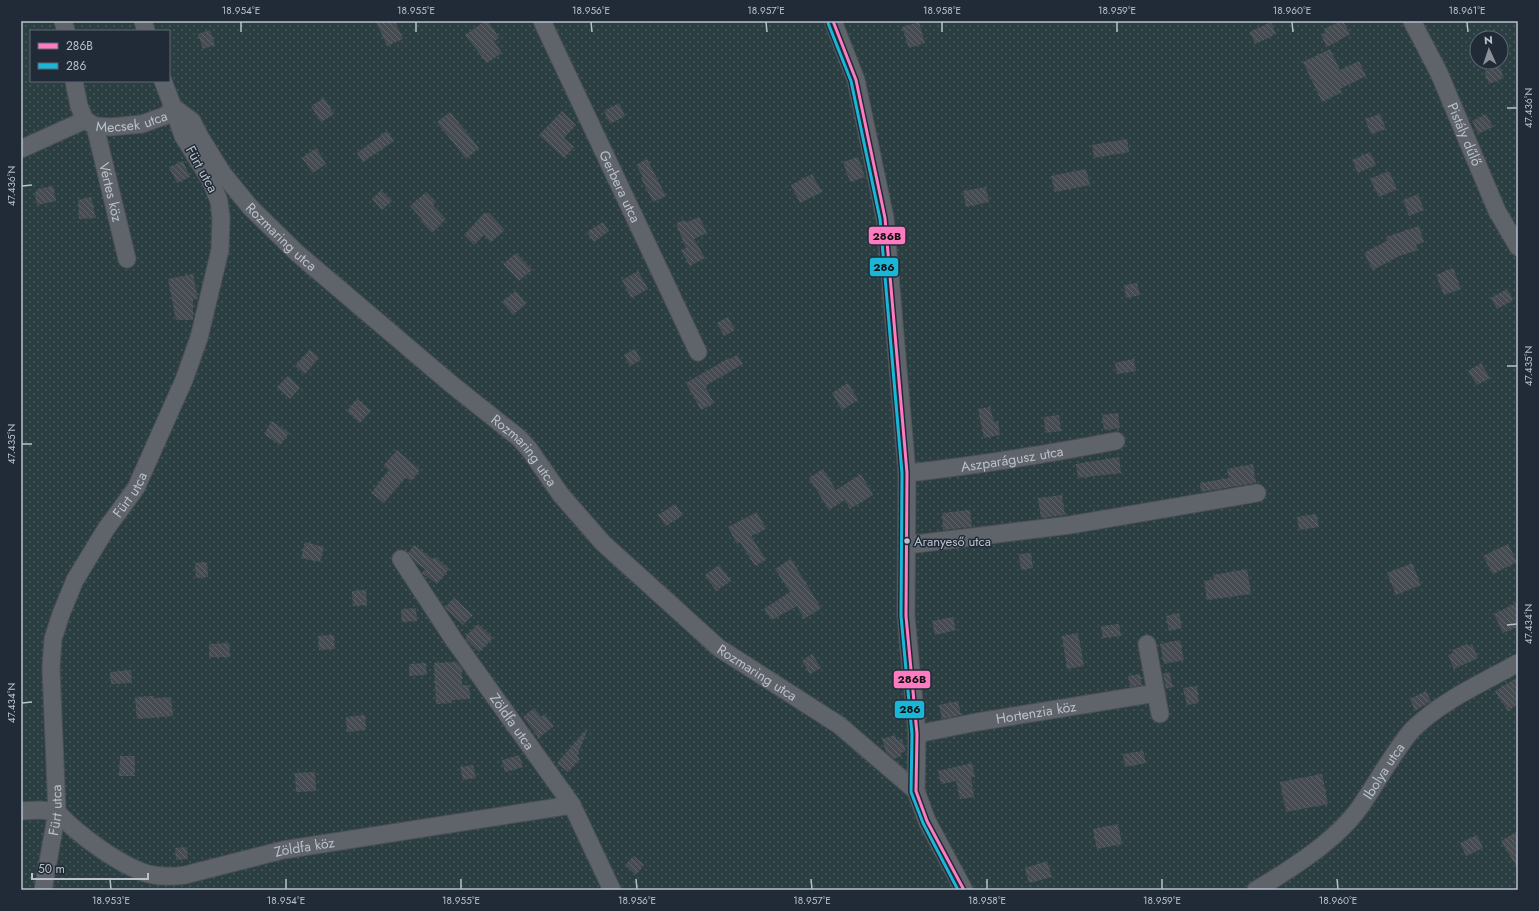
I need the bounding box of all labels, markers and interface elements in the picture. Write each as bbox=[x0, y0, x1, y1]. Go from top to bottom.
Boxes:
text: 18.954°E bbox=[222, 3, 260, 18]
text: 18.955°E bbox=[397, 3, 435, 18]
text: 18.956°E bbox=[572, 3, 610, 18]
text: 18.957°E bbox=[747, 3, 785, 18]
text: 18.958°E bbox=[923, 3, 961, 18]
text: 18.959°E bbox=[1098, 3, 1136, 18]
text: 18.960°E bbox=[1273, 3, 1311, 18]
text: 18.961°E bbox=[1448, 3, 1486, 18]
legend bbox=[30, 30, 170, 82]
north arrow bbox=[1469, 30, 1509, 70]
text: N bbox=[1484, 32, 1493, 48]
text: 286B bbox=[66, 37, 93, 55]
text: 286 bbox=[66, 57, 86, 75]
text: 47.436°N bbox=[1521, 88, 1536, 128]
street label: Pistály dűlő bbox=[1443, 99, 1487, 169]
street label: Mecsek utca bbox=[95, 106, 170, 137]
street label: Fürt utca bbox=[181, 142, 223, 196]
street label: Gerbera utca bbox=[594, 147, 646, 226]
street label: Vértes köz bbox=[94, 160, 128, 224]
text: 47.436°N bbox=[4, 166, 19, 206]
street label: Rozmaring utca bbox=[241, 198, 321, 276]
line badge: 286B bbox=[868, 226, 906, 245]
text: 286B bbox=[873, 228, 901, 244]
line badge: 286 bbox=[869, 257, 899, 277]
text: 286 bbox=[873, 259, 895, 275]
text: 47.435°N bbox=[1521, 346, 1536, 386]
street label: Rozmaring utca bbox=[487, 409, 562, 490]
text: 47.435°N bbox=[4, 424, 19, 464]
street label: Aszparágusz utca bbox=[960, 441, 1065, 477]
street label: Fürt utca bbox=[108, 469, 152, 522]
place label: Aranyeső utca bbox=[914, 532, 991, 551]
marker: Aranyeső utca bbox=[902, 536, 912, 546]
text: 47.434°N bbox=[1521, 604, 1536, 644]
street label: Rozmaring utca bbox=[713, 639, 801, 706]
line badge: 286B bbox=[893, 670, 931, 689]
text: 286B bbox=[898, 671, 926, 687]
text: 47.434°N bbox=[4, 683, 19, 723]
street label: Zöldfa utca bbox=[485, 689, 539, 754]
street label: Hortenzia köz bbox=[994, 696, 1078, 729]
line badge: 286 bbox=[894, 700, 925, 719]
text: 286 bbox=[899, 701, 921, 717]
street label: Ibolya utca bbox=[1358, 739, 1409, 803]
street label: Fürt utca bbox=[43, 784, 67, 837]
street label: Zöldfa köz bbox=[272, 832, 336, 862]
scale bar bbox=[32, 855, 148, 881]
text: 50 m bbox=[38, 860, 65, 878]
text: 18.953°E bbox=[92, 893, 130, 908]
text: 18.954°E bbox=[267, 893, 305, 908]
text: 18.955°E bbox=[442, 893, 480, 908]
text: 18.956°E bbox=[618, 893, 656, 908]
text: 18.957°E bbox=[793, 893, 831, 908]
text: 18.958°E bbox=[968, 893, 1006, 908]
text: 18.959°E bbox=[1143, 893, 1181, 908]
text: 18.960°E bbox=[1319, 893, 1357, 908]

